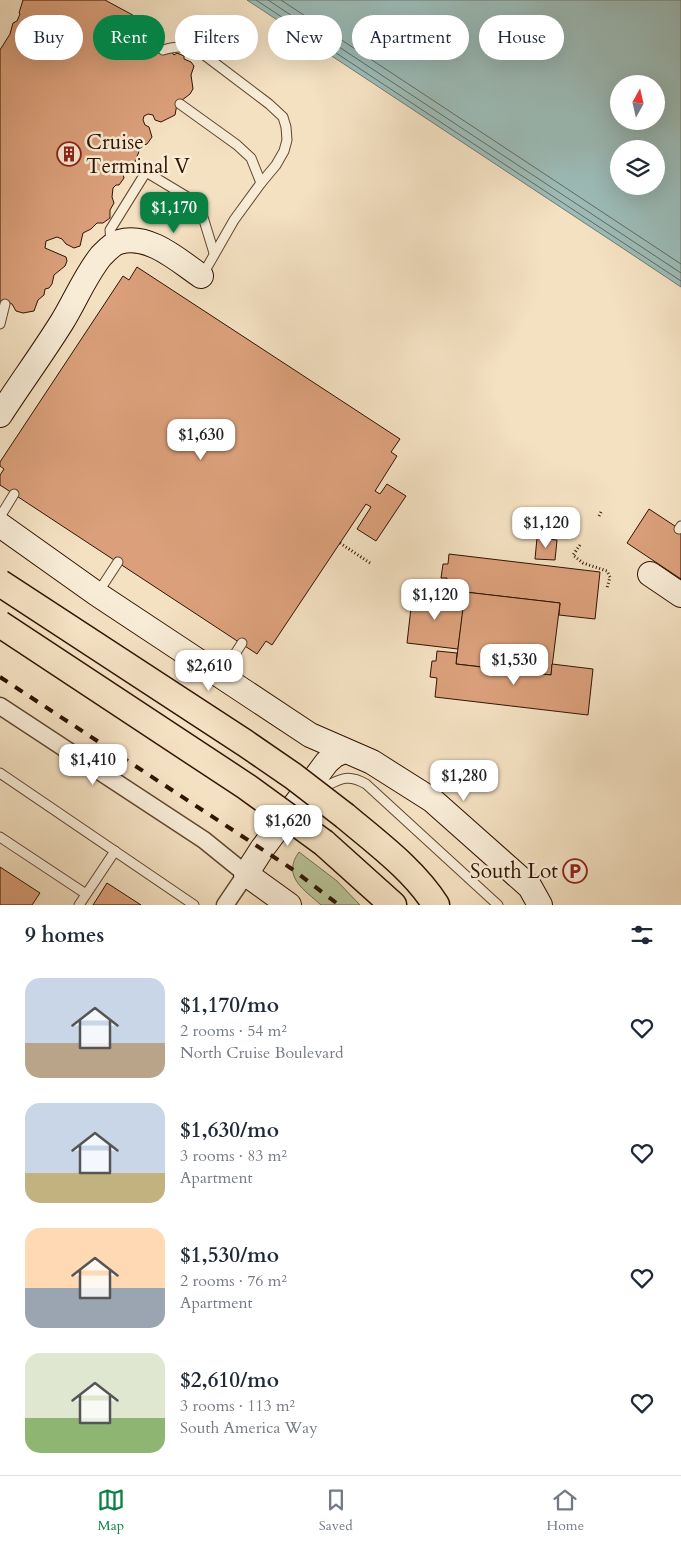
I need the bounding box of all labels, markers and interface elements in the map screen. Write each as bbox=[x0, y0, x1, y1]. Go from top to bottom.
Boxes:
chip: Buy bbox=[15, 15, 83, 60]
chip: Rent bbox=[93, 15, 165, 60]
chip: Filters bbox=[175, 15, 258, 60]
chip: New bbox=[268, 15, 342, 60]
chip: Apartment bbox=[352, 15, 469, 60]
chip: House bbox=[479, 15, 564, 60]
north arrow bbox=[610, 75, 665, 130]
map controls bbox=[610, 75, 665, 195]
place label: Cruise Terminal V bbox=[86, 128, 190, 181]
button: layers bbox=[610, 140, 665, 195]
building icon: Cruise Terminal V bbox=[56, 141, 82, 167]
pin: $1,170 bbox=[133, 192, 215, 234]
text: $1,170 bbox=[151, 197, 197, 219]
pin: $1,630 bbox=[160, 418, 242, 461]
text: $1,630 bbox=[178, 424, 224, 446]
pin: $1,120 bbox=[505, 506, 587, 549]
text: $1,120 bbox=[523, 512, 569, 534]
pin: $1,120 bbox=[394, 578, 476, 621]
text: $1,120 bbox=[412, 584, 458, 606]
pin: $1,530 bbox=[473, 644, 555, 686]
text: $1,530 bbox=[491, 649, 537, 671]
pin: $2,610 bbox=[168, 650, 250, 692]
text: $2,610 bbox=[186, 655, 232, 677]
pin: $1,410 bbox=[52, 744, 134, 786]
text: $1,410 bbox=[70, 749, 116, 771]
pin: $1,280 bbox=[423, 760, 505, 802]
text: $1,280 bbox=[441, 765, 487, 787]
pin: $1,620 bbox=[247, 804, 329, 847]
text: $1,620 bbox=[265, 810, 311, 832]
place label: South Lot bbox=[470, 857, 558, 886]
parking icon: South Lot bbox=[562, 858, 588, 884]
text: 9 homes bbox=[25, 921, 104, 950]
icon: filters bbox=[628, 921, 656, 949]
text: $1,170/mo bbox=[180, 991, 279, 1020]
icon: home bbox=[65, 998, 125, 1058]
icon: heart bbox=[628, 1014, 656, 1042]
text: 2 rooms · 54 m² bbox=[180, 1020, 287, 1042]
text: North Cruise Boulevard bbox=[180, 1042, 344, 1064]
text: $1,630/mo bbox=[180, 1116, 279, 1145]
icon: home bbox=[65, 1123, 125, 1183]
icon: heart bbox=[628, 1139, 656, 1167]
text: 3 rooms · 83 m² bbox=[180, 1145, 287, 1167]
text: Apartment bbox=[180, 1167, 253, 1189]
text: $1,530/mo bbox=[180, 1241, 279, 1270]
icon: home bbox=[65, 1248, 125, 1308]
icon: heart bbox=[628, 1264, 656, 1292]
text: 2 rooms · 76 m² bbox=[180, 1270, 287, 1292]
text: Apartment bbox=[180, 1292, 253, 1314]
text: $2,610/mo bbox=[180, 1366, 279, 1395]
icon: home bbox=[65, 1373, 125, 1433]
icon: heart bbox=[628, 1389, 656, 1417]
text: 3 rooms · 113 m² bbox=[180, 1395, 295, 1417]
text: South America Way bbox=[180, 1417, 318, 1439]
tab: Map bbox=[97, 1486, 125, 1535]
tab: Saved bbox=[319, 1486, 353, 1535]
tab: Home bbox=[547, 1486, 584, 1535]

